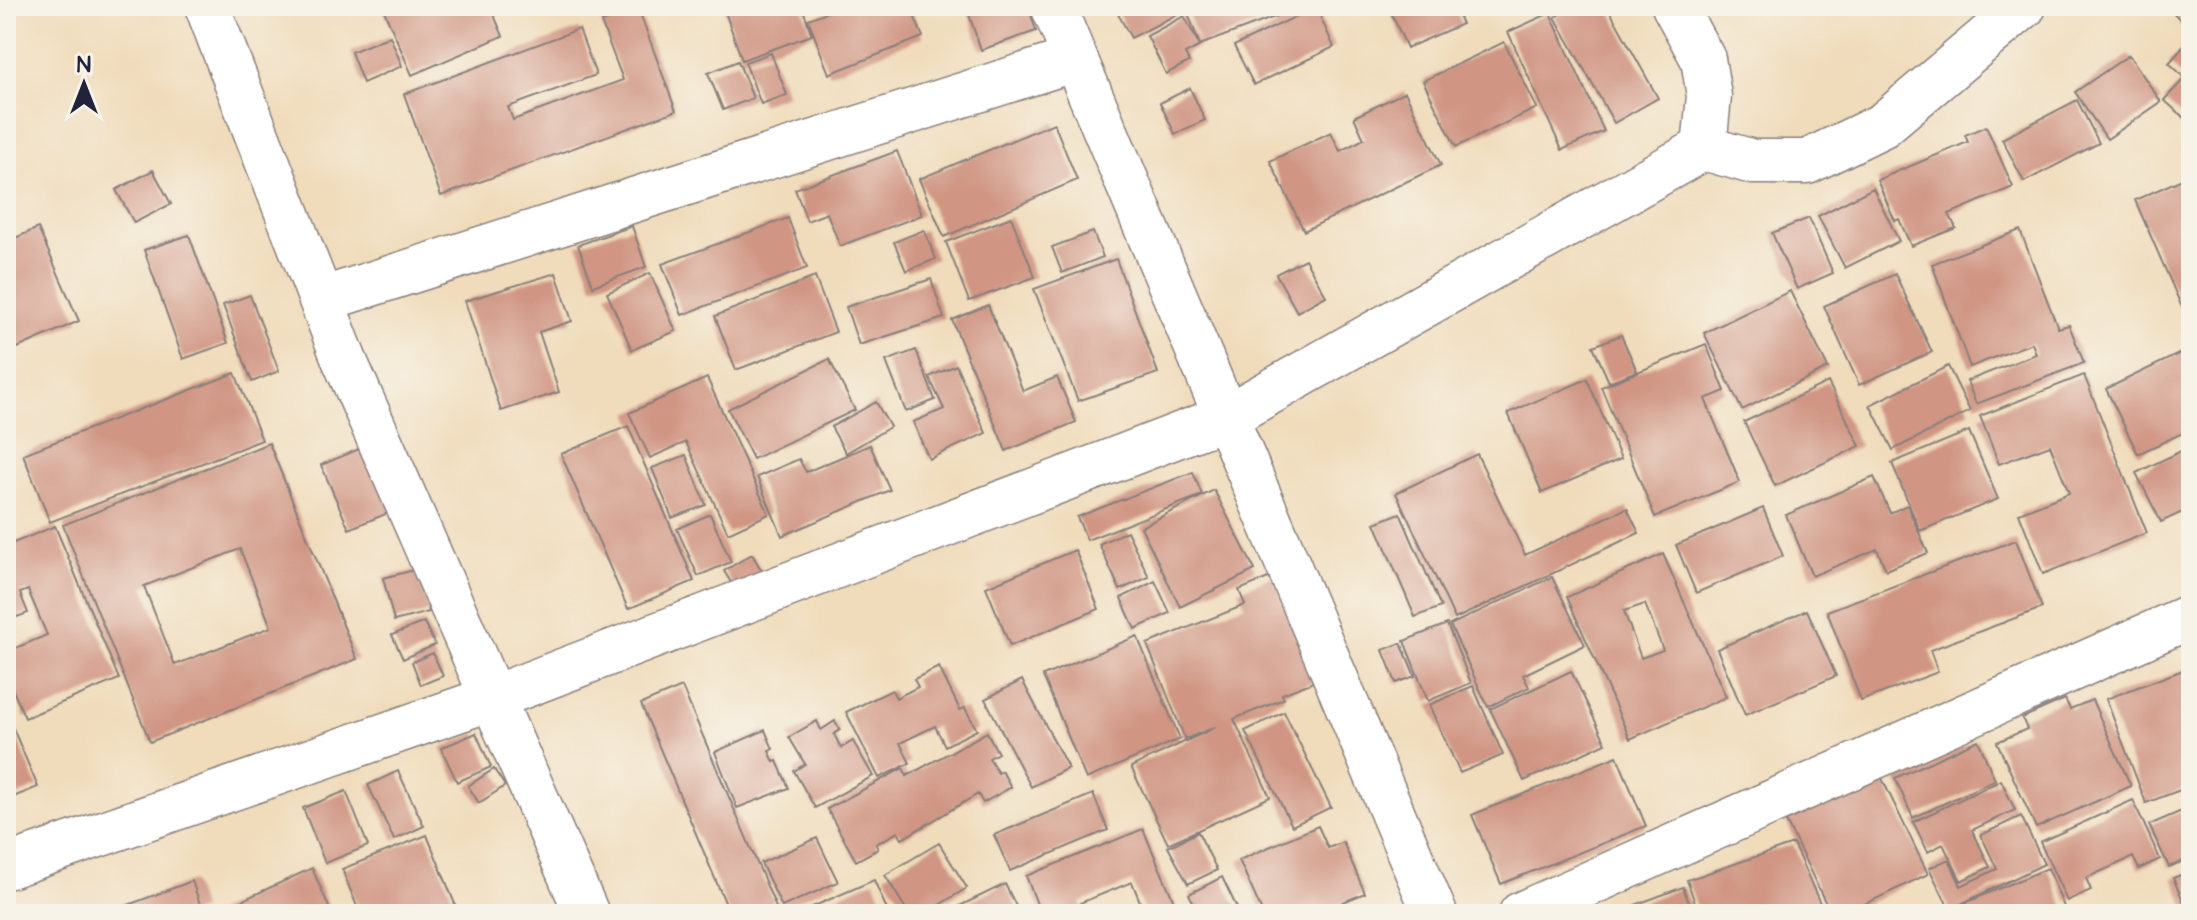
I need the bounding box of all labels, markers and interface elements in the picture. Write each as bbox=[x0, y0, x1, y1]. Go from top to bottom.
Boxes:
north arrow bbox=[44, 44, 124, 124]
text: N bbox=[77, 50, 91, 81]

